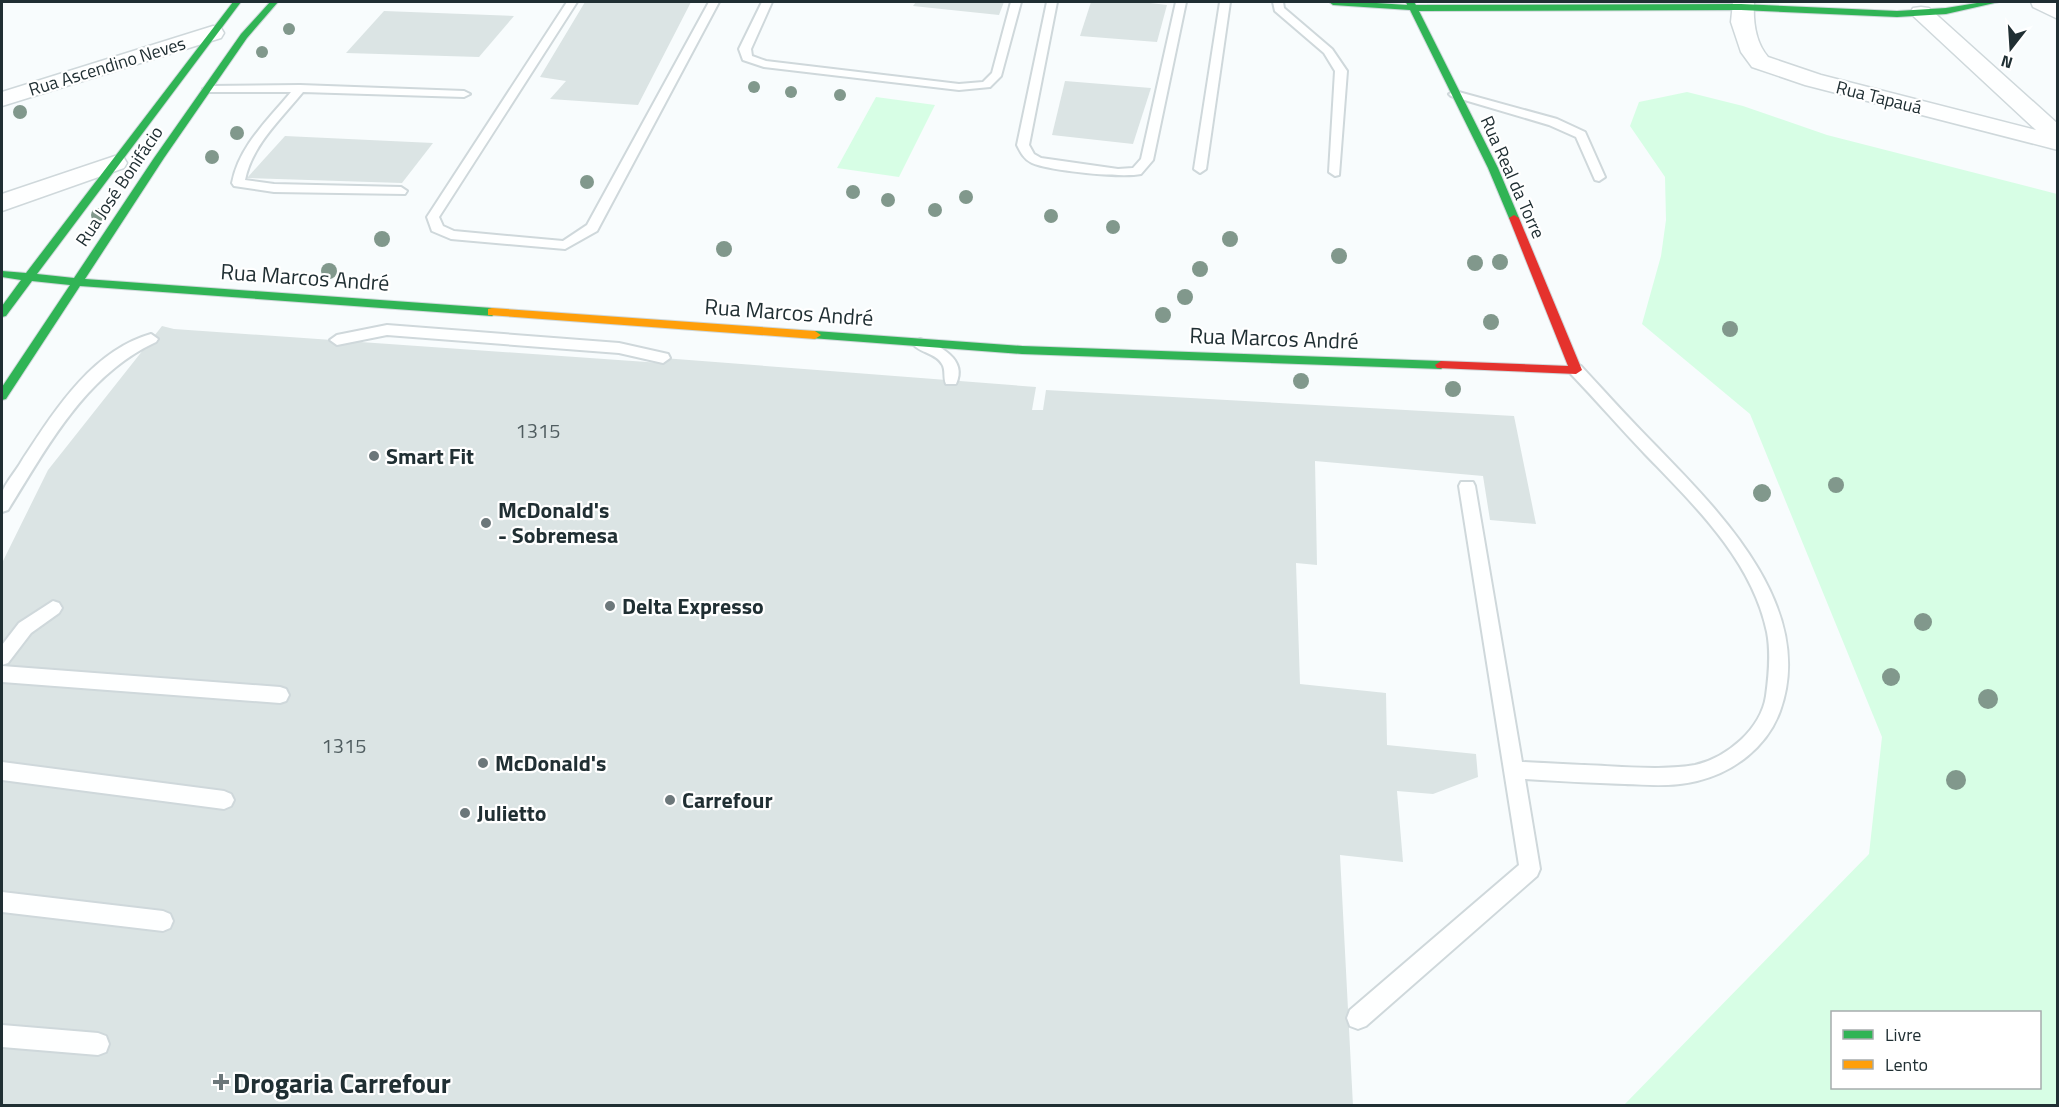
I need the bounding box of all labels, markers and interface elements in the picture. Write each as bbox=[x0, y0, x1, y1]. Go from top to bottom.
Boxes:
north arrow bbox=[1981, 18, 2041, 78]
street label: Rua Ascendino Neves bbox=[25, 29, 189, 103]
text: N bbox=[1998, 49, 2015, 75]
street label: Rua Tapauá bbox=[1833, 73, 1925, 121]
street label: Rua Real da Torre bbox=[1474, 111, 1552, 243]
street label: Rua José Bonifácio bbox=[69, 120, 169, 252]
street label: Rua Marcos André bbox=[219, 254, 391, 300]
street label: Rua Marcos André bbox=[703, 289, 875, 335]
street label: Rua Marcos André bbox=[1189, 318, 1359, 358]
house number: 1315 bbox=[516, 415, 560, 446]
place label: Smart Fit bbox=[386, 439, 474, 473]
marker: Smart Fit bbox=[367, 449, 381, 463]
place label: McDonald's - Sobremesa bbox=[498, 493, 618, 552]
marker: McDonald's - Sobremesa bbox=[479, 516, 493, 530]
place label: Delta Expresso bbox=[622, 589, 764, 623]
marker: Delta Expresso bbox=[603, 599, 617, 613]
house number: 1315 bbox=[322, 730, 366, 761]
place label: McDonald's bbox=[495, 746, 606, 780]
marker: McDonald's bbox=[476, 756, 490, 770]
place label: Carrefour bbox=[682, 783, 773, 817]
marker: Carrefour bbox=[663, 793, 677, 807]
place label: Julietto bbox=[477, 796, 546, 830]
marker: Julietto bbox=[458, 806, 472, 820]
legend bbox=[1831, 1011, 2041, 1089]
text: Livre bbox=[1885, 1021, 1921, 1048]
text: Lento bbox=[1885, 1051, 1928, 1078]
place label: Drogaria Carrefour bbox=[233, 1062, 451, 1103]
marker: Drogaria Carrefour bbox=[214, 1075, 228, 1089]

